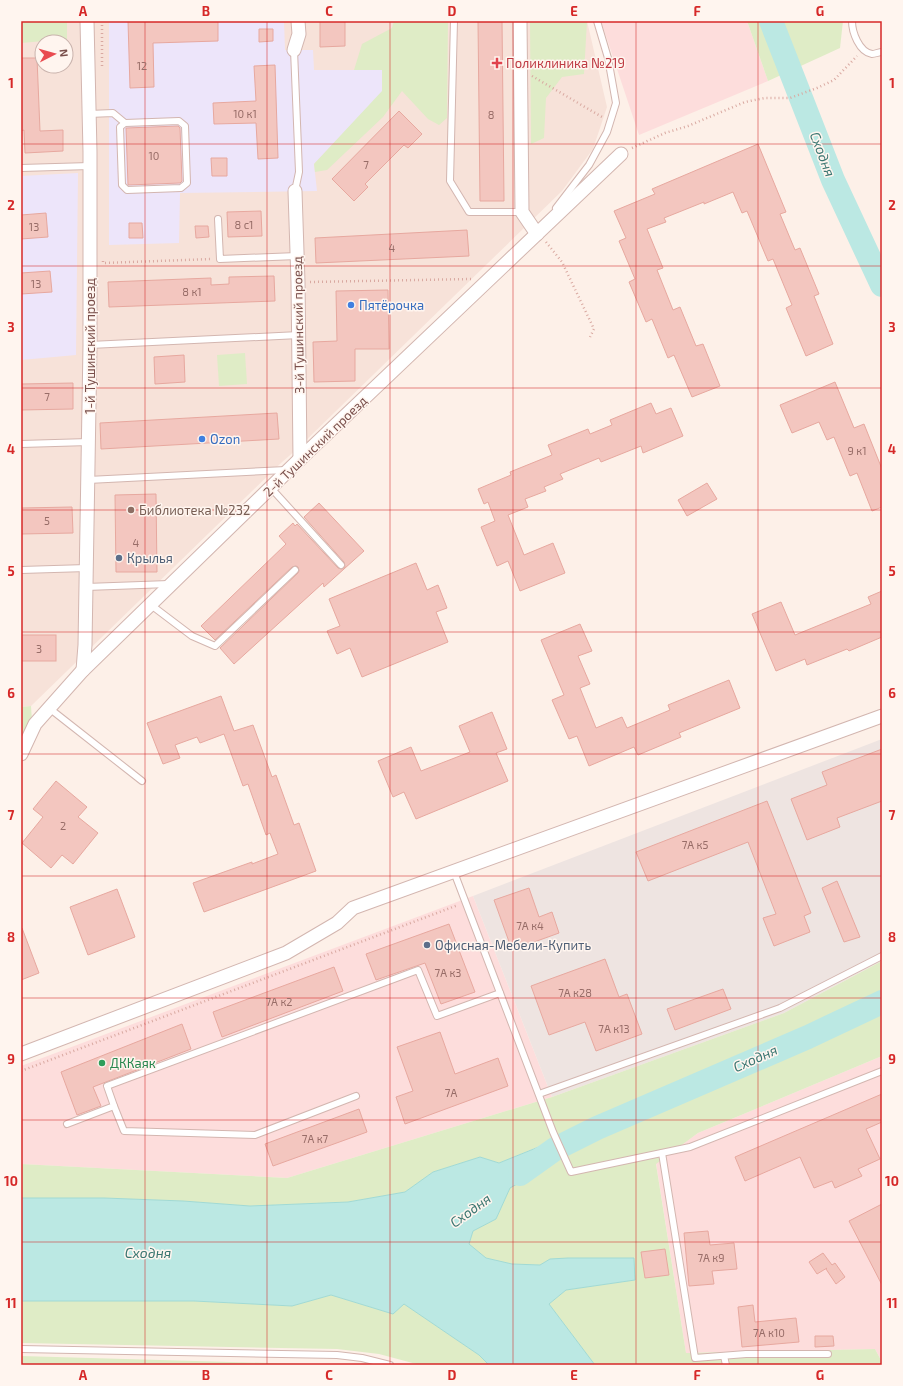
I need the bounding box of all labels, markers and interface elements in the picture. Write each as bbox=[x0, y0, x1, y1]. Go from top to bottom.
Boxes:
text: A bbox=[79, 3, 88, 19]
text: B bbox=[202, 3, 210, 19]
text: C bbox=[325, 3, 333, 19]
text: D bbox=[448, 3, 457, 19]
text: E bbox=[570, 3, 578, 19]
text: F bbox=[693, 3, 701, 19]
text: G bbox=[816, 3, 824, 19]
north arrow bbox=[34, 34, 74, 74]
text: N bbox=[58, 48, 71, 58]
place label: Поликлиника №219 bbox=[506, 55, 625, 71]
marker: Поликлиника №219 bbox=[491, 57, 503, 69]
house number: 12 bbox=[137, 59, 147, 72]
text: 1 bbox=[8, 75, 14, 91]
text: 1 bbox=[889, 75, 895, 91]
house number: 10 к1 bbox=[233, 107, 257, 120]
house number: 8 bbox=[488, 108, 494, 121]
water label: Сходня bbox=[807, 129, 839, 179]
house number: 10 bbox=[148, 149, 160, 162]
house number: 7 bbox=[363, 158, 369, 171]
text: 2 bbox=[7, 197, 15, 213]
text: 2 bbox=[888, 197, 896, 213]
house number: 8 с1 bbox=[235, 218, 253, 231]
house number: 13 bbox=[29, 220, 39, 233]
house number: 4 bbox=[389, 241, 396, 254]
street label: 3-й Тушинский проезд bbox=[289, 256, 307, 394]
house number: 13 bbox=[31, 277, 41, 290]
street label: 1-й Тушинский проезд bbox=[82, 278, 98, 414]
house number: 8 к1 bbox=[182, 285, 202, 298]
place label: Пятёрочка bbox=[359, 297, 424, 313]
marker: Пятёрочка bbox=[346, 300, 356, 310]
text: 3 bbox=[7, 319, 15, 335]
text: 3 bbox=[888, 319, 896, 335]
house number: 7 bbox=[44, 390, 50, 403]
street label: 2-й Тушинский проезд bbox=[260, 392, 370, 500]
place label: Ozon bbox=[210, 431, 240, 447]
marker: Ozon bbox=[197, 434, 207, 444]
text: 4 bbox=[7, 441, 15, 457]
text: 4 bbox=[888, 441, 896, 457]
house number: 9 к1 bbox=[847, 444, 867, 457]
place label: Библиотека №232 bbox=[139, 502, 250, 518]
marker: Библиотека №232 bbox=[126, 505, 136, 515]
house number: 5 bbox=[44, 514, 50, 527]
house number: 4 bbox=[133, 536, 140, 549]
place label: Крылья bbox=[127, 550, 173, 566]
marker: Крылья bbox=[114, 553, 124, 563]
text: 5 bbox=[7, 563, 15, 579]
text: 5 bbox=[888, 563, 896, 579]
house number: 3 bbox=[36, 642, 42, 655]
text: 6 bbox=[7, 685, 15, 701]
text: 6 bbox=[888, 685, 896, 701]
text: 7 bbox=[8, 807, 15, 823]
text: 7 bbox=[889, 807, 896, 823]
house number: 2 bbox=[60, 819, 66, 832]
house number: 7А к5 bbox=[682, 838, 708, 851]
house number: 7А к4 bbox=[516, 919, 544, 932]
text: 8 bbox=[7, 929, 15, 945]
text: 8 bbox=[888, 929, 896, 945]
place label: Офисная-Мебели-Купить bbox=[435, 937, 591, 953]
marker: Офисная-Мебели-Купить bbox=[422, 940, 432, 950]
house number: 7А к3 bbox=[435, 966, 461, 979]
house number: 7А к28 bbox=[558, 986, 592, 999]
house number: 7А к2 bbox=[265, 995, 293, 1008]
house number: 7А к13 bbox=[598, 1022, 630, 1035]
water label: Сходня bbox=[730, 1041, 780, 1075]
text: 9 bbox=[7, 1051, 15, 1067]
text: 9 bbox=[888, 1051, 896, 1067]
place label: ДККаяк bbox=[110, 1055, 156, 1071]
marker: ДККаяк bbox=[97, 1058, 107, 1068]
house number: 7А bbox=[445, 1086, 457, 1099]
house number: 7А к7 bbox=[302, 1132, 329, 1145]
text: 10 bbox=[4, 1173, 18, 1189]
text: 10 bbox=[885, 1173, 899, 1189]
water label: Сходня bbox=[446, 1189, 494, 1231]
water label: Сходня bbox=[125, 1244, 171, 1261]
house number: 7А к9 bbox=[697, 1251, 725, 1264]
text: 11 bbox=[5, 1295, 17, 1311]
text: 11 bbox=[886, 1295, 898, 1311]
house number: 7А к10 bbox=[753, 1326, 785, 1339]
text: A bbox=[79, 1367, 88, 1383]
text: B bbox=[202, 1367, 210, 1383]
text: C bbox=[325, 1367, 333, 1383]
text: D bbox=[448, 1367, 457, 1383]
text: E bbox=[570, 1367, 578, 1383]
text: F bbox=[693, 1367, 701, 1383]
text: G bbox=[816, 1367, 824, 1383]

